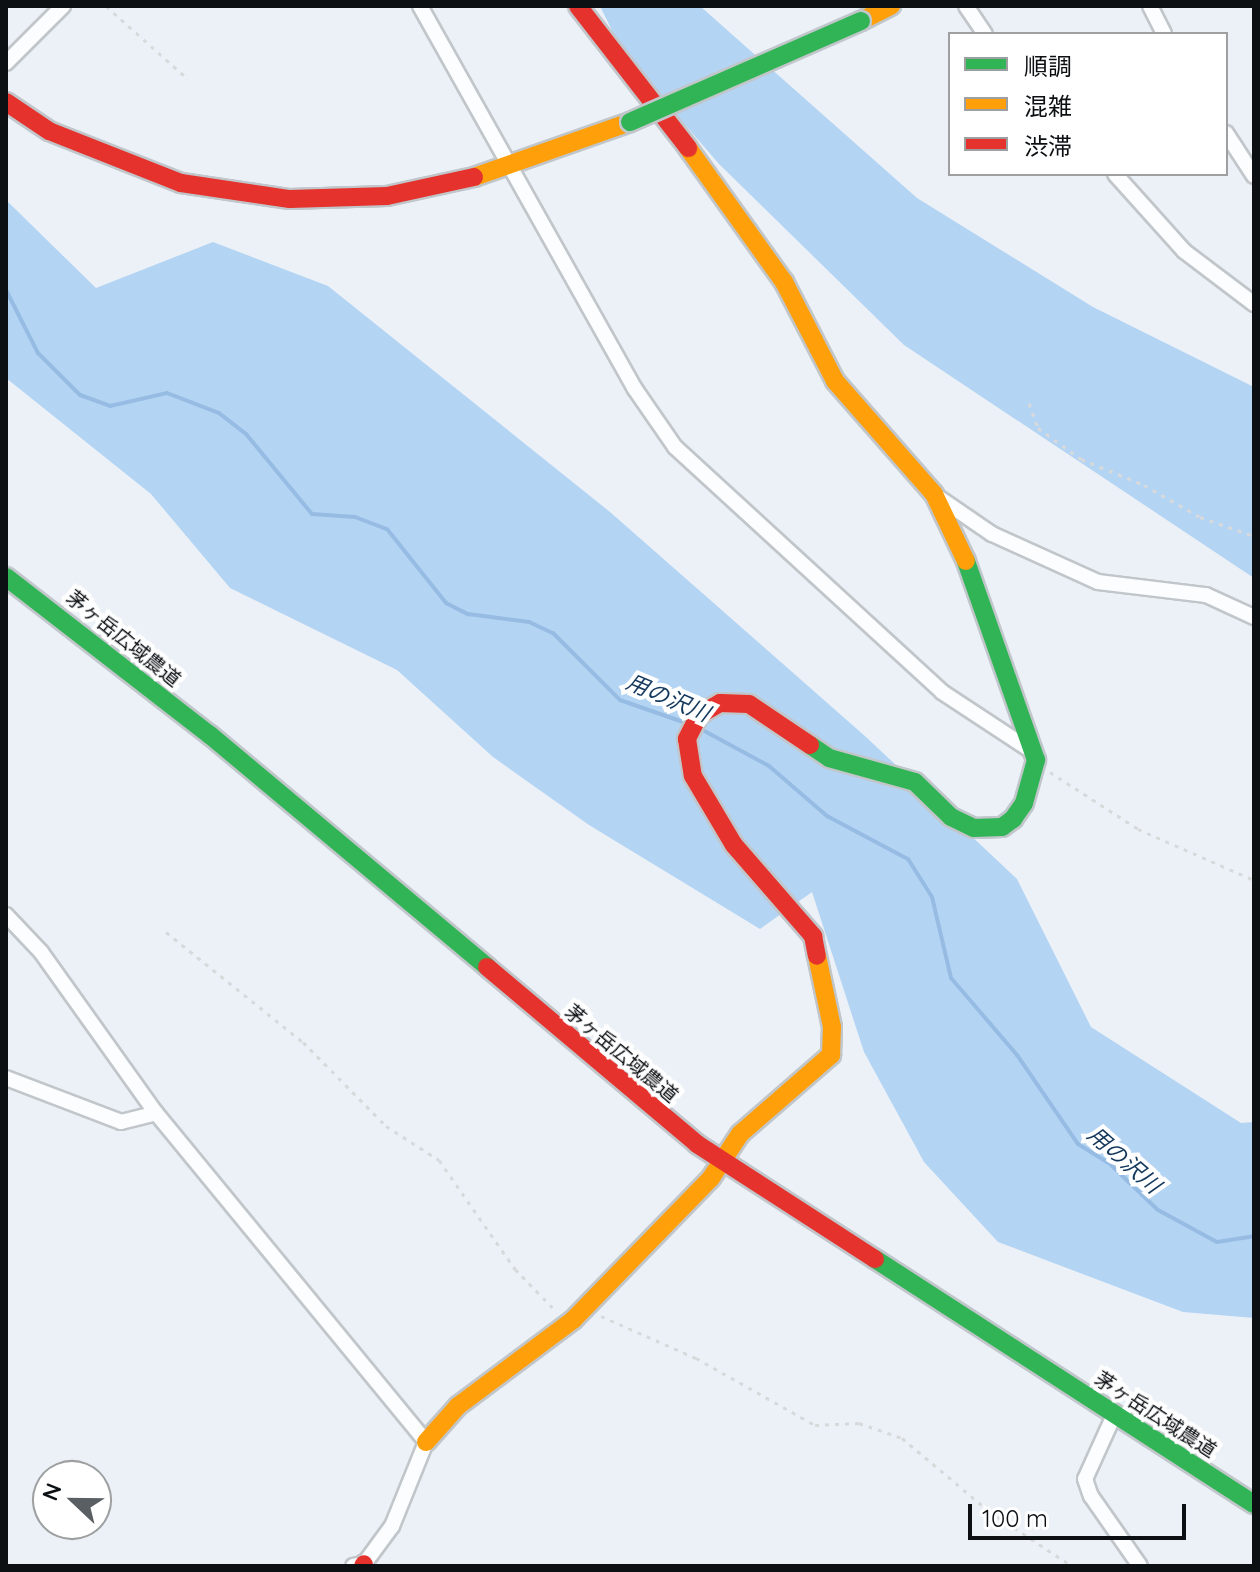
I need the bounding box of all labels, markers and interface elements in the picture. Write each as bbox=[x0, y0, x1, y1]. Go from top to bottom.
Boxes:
legend bbox=[948, 32, 1228, 176]
text: 順調 bbox=[1024, 51, 1072, 81]
text: 混雑 bbox=[1024, 91, 1072, 121]
text: 渋滞 bbox=[1024, 131, 1072, 161]
street label: 茅ヶ岳広域農道 bbox=[62, 585, 186, 691]
water label: 用の沢川 bbox=[622, 669, 714, 727]
street label: 茅ヶ岳広域農道 bbox=[561, 999, 683, 1107]
water label: 用の沢川 bbox=[1082, 1121, 1166, 1199]
street label: 茅ヶ岳広域農道 bbox=[1091, 1366, 1221, 1462]
north arrow bbox=[32, 1460, 112, 1540]
text: N bbox=[36, 1479, 68, 1505]
scale bar bbox=[972, 1488, 1190, 1538]
text: 100 m bbox=[982, 1503, 1048, 1533]

